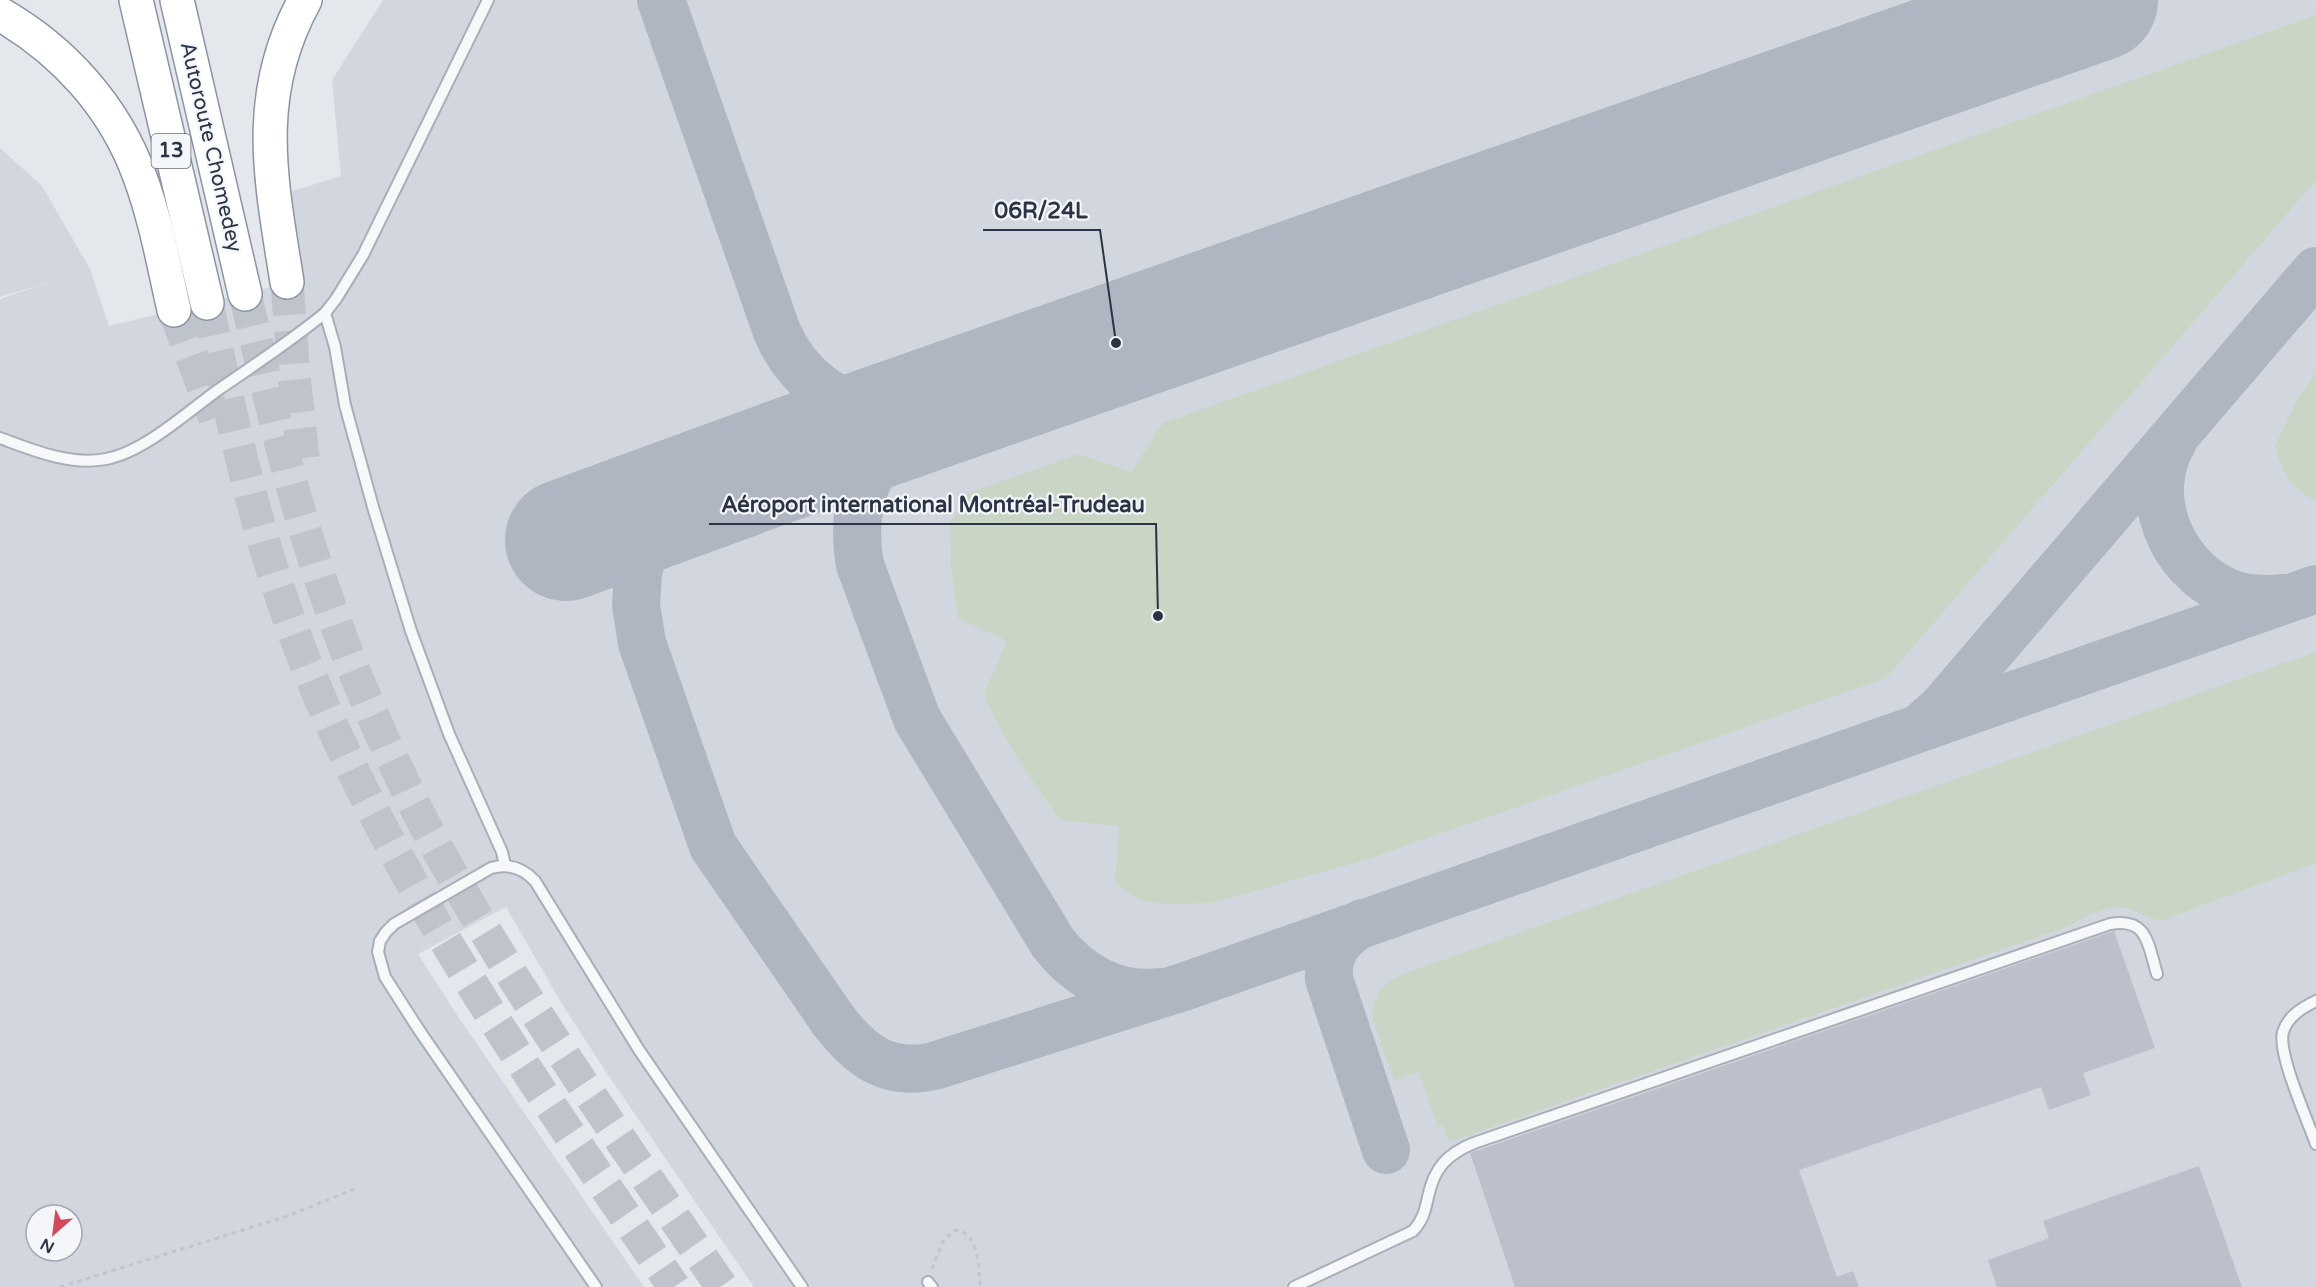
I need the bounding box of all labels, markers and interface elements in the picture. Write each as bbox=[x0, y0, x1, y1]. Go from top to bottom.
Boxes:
street label: Autoroute Chomedey bbox=[175, 39, 247, 255]
road number: 13 bbox=[152, 134, 190, 168]
callout: 06R/24L bbox=[983, 190, 1100, 230]
text: 06R/24L bbox=[994, 198, 1088, 224]
callout: Aéroport international Montréal-Trudeau bbox=[709, 484, 1156, 524]
text: Aéroport international Montréal-Trudeau bbox=[721, 492, 1145, 518]
north arrow bbox=[24, 1203, 84, 1263]
text: N bbox=[37, 1234, 58, 1257]

